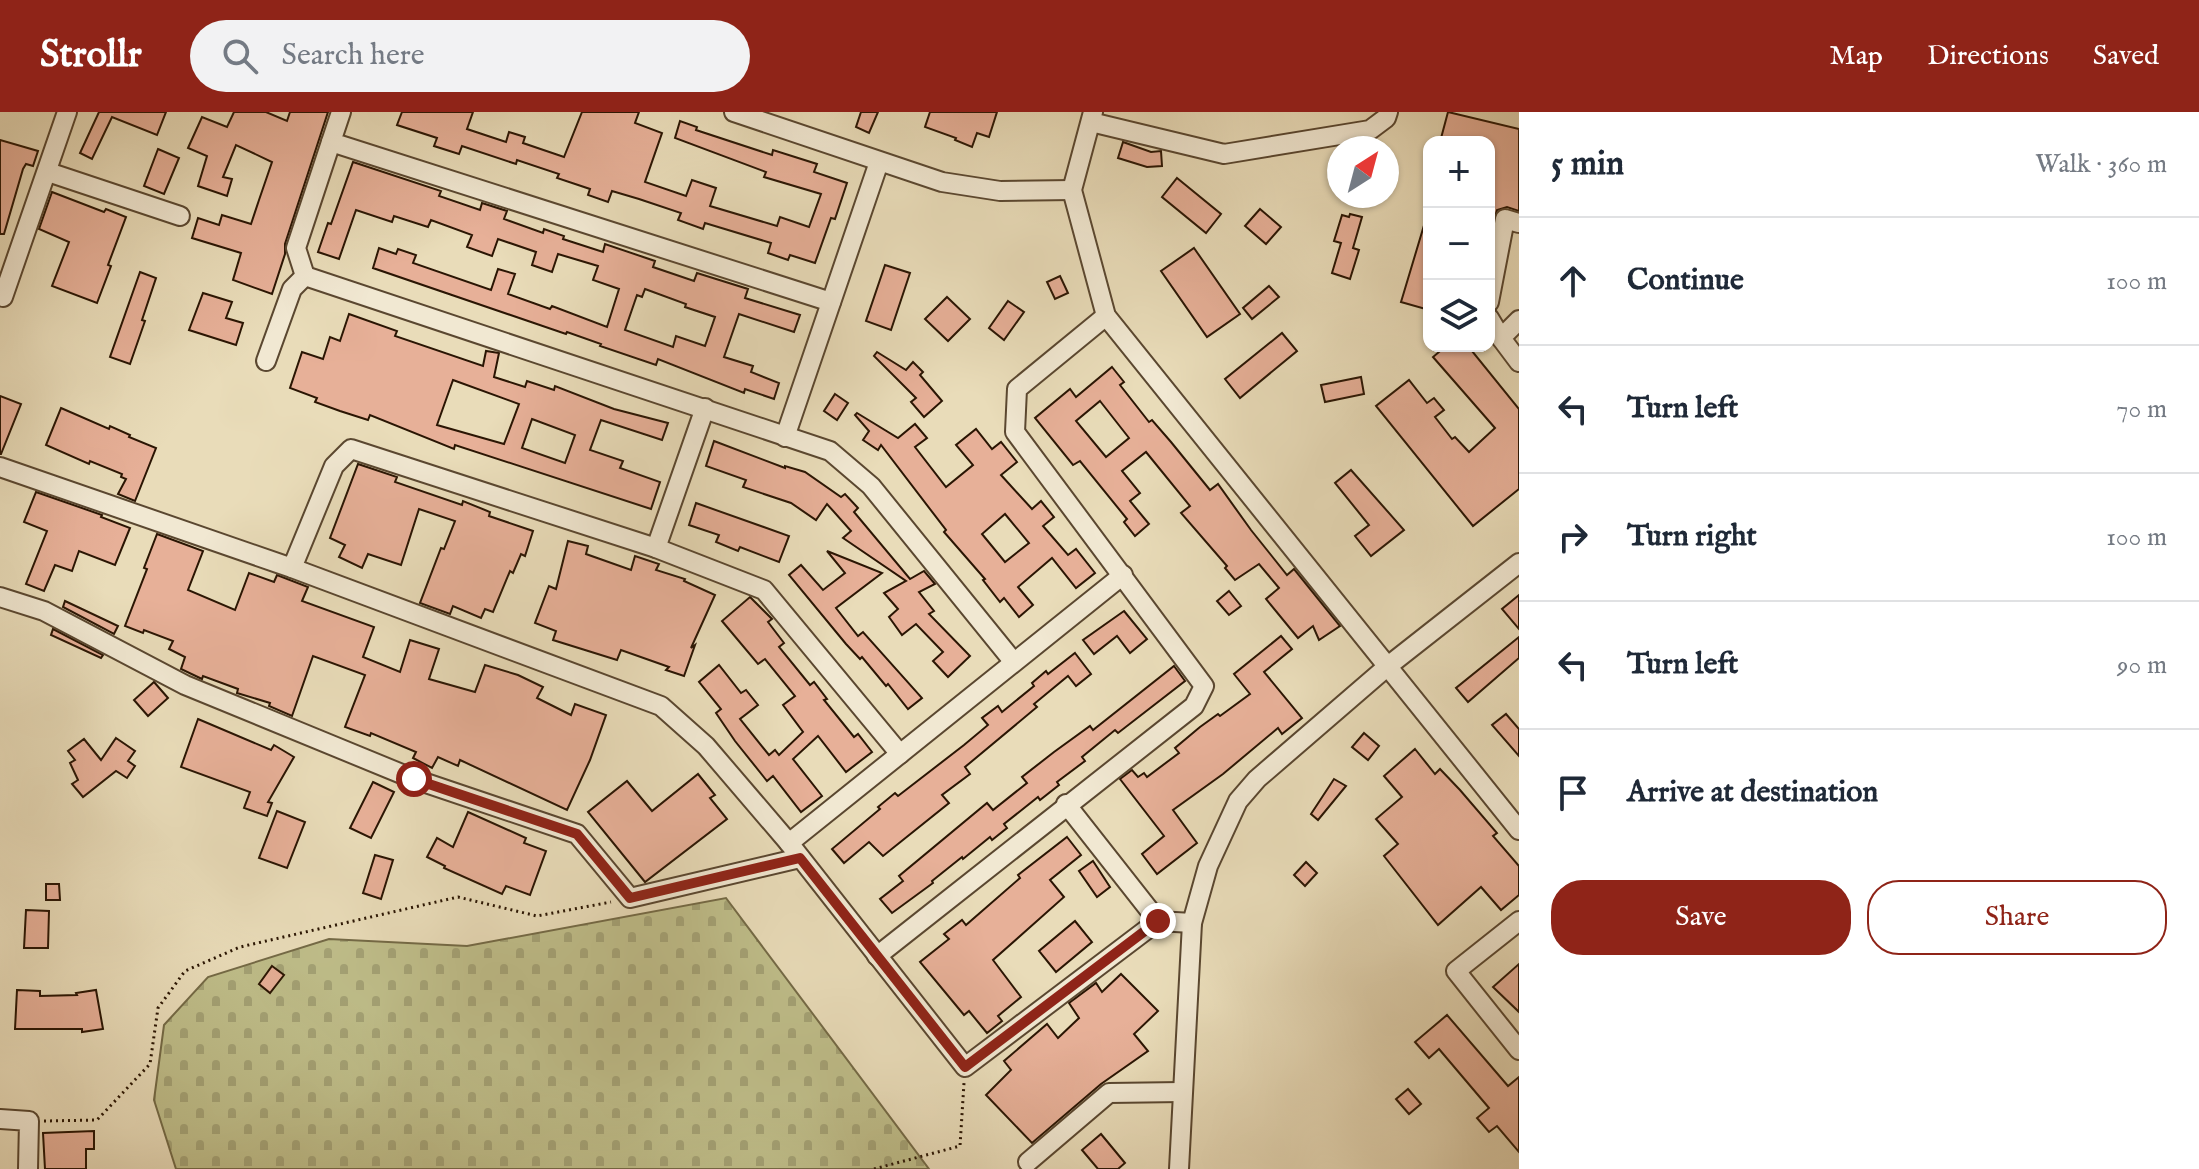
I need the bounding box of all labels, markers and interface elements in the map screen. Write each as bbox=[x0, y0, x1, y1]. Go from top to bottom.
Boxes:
search box bbox=[190, 20, 750, 92]
text: Strollr bbox=[40, 32, 142, 80]
icon: search bbox=[218, 34, 262, 78]
text: Search here bbox=[282, 37, 425, 75]
text: Map bbox=[1829, 39, 1883, 74]
text: Directions bbox=[1927, 39, 2049, 74]
text: Saved bbox=[2093, 39, 2159, 74]
north arrow bbox=[1327, 136, 1399, 208]
map controls bbox=[1423, 136, 1495, 352]
button: + bbox=[1423, 136, 1495, 208]
text: 5 min bbox=[1551, 143, 1624, 186]
text: Walk · 360 m bbox=[2035, 148, 2167, 181]
button: − bbox=[1423, 208, 1495, 280]
icon: ahead bbox=[1551, 259, 1595, 303]
text: Continue bbox=[1627, 262, 1744, 300]
text: 100 m bbox=[2106, 265, 2167, 298]
button: layers bbox=[1423, 280, 1495, 352]
icon: left bbox=[1551, 387, 1595, 431]
text: Turn left bbox=[1627, 390, 1738, 428]
text: 70 m bbox=[2116, 393, 2167, 426]
icon: right bbox=[1551, 515, 1595, 559]
text: Turn right bbox=[1627, 518, 1757, 556]
text: 100 m bbox=[2106, 521, 2167, 554]
icon: left bbox=[1551, 643, 1595, 687]
text: Turn left bbox=[1627, 646, 1738, 684]
text: 90 m bbox=[2117, 649, 2167, 682]
route start bbox=[396, 761, 432, 797]
icon: arrive bbox=[1551, 771, 1595, 815]
text: Arrive at destination bbox=[1627, 774, 1878, 812]
button: Save bbox=[1551, 880, 1851, 955]
button: Share bbox=[1867, 880, 2167, 955]
route end bbox=[1140, 903, 1176, 939]

